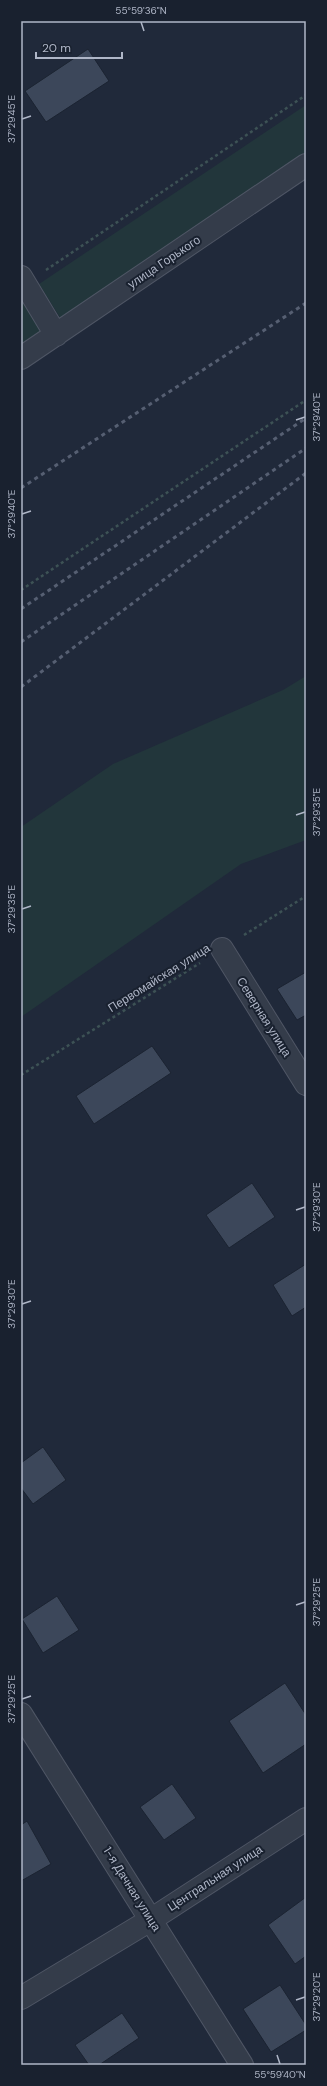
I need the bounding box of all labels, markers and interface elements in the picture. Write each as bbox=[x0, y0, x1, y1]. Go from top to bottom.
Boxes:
text: 55°59'36"N bbox=[115, 4, 167, 17]
scale bar bbox=[36, 34, 122, 60]
text: 20 m bbox=[42, 40, 71, 56]
text: 37°29'45"E bbox=[5, 95, 18, 143]
street label: улица Горького bbox=[125, 232, 204, 292]
text: 37°29'40"E bbox=[310, 392, 323, 441]
text: 37°29'40"E bbox=[5, 489, 18, 538]
text: 37°29'35"E bbox=[310, 787, 323, 836]
text: 37°29'35"E bbox=[5, 884, 18, 933]
street label: Первомайская улица bbox=[105, 940, 213, 1016]
street label: Северная улица bbox=[233, 974, 295, 1060]
text: 37°29'30"E bbox=[310, 1182, 323, 1232]
text: 37°29'30"E bbox=[5, 1279, 18, 1329]
text: 37°29'25"E bbox=[310, 1578, 323, 1626]
text: 37°29'25"E bbox=[5, 1675, 18, 1723]
street label: Центральная улица bbox=[164, 1841, 266, 1915]
street label: 1-я Дачная улица bbox=[100, 1844, 165, 1935]
text: 37°29'20"E bbox=[310, 1972, 323, 2022]
text: 55°59'40"N bbox=[254, 2068, 306, 2081]

